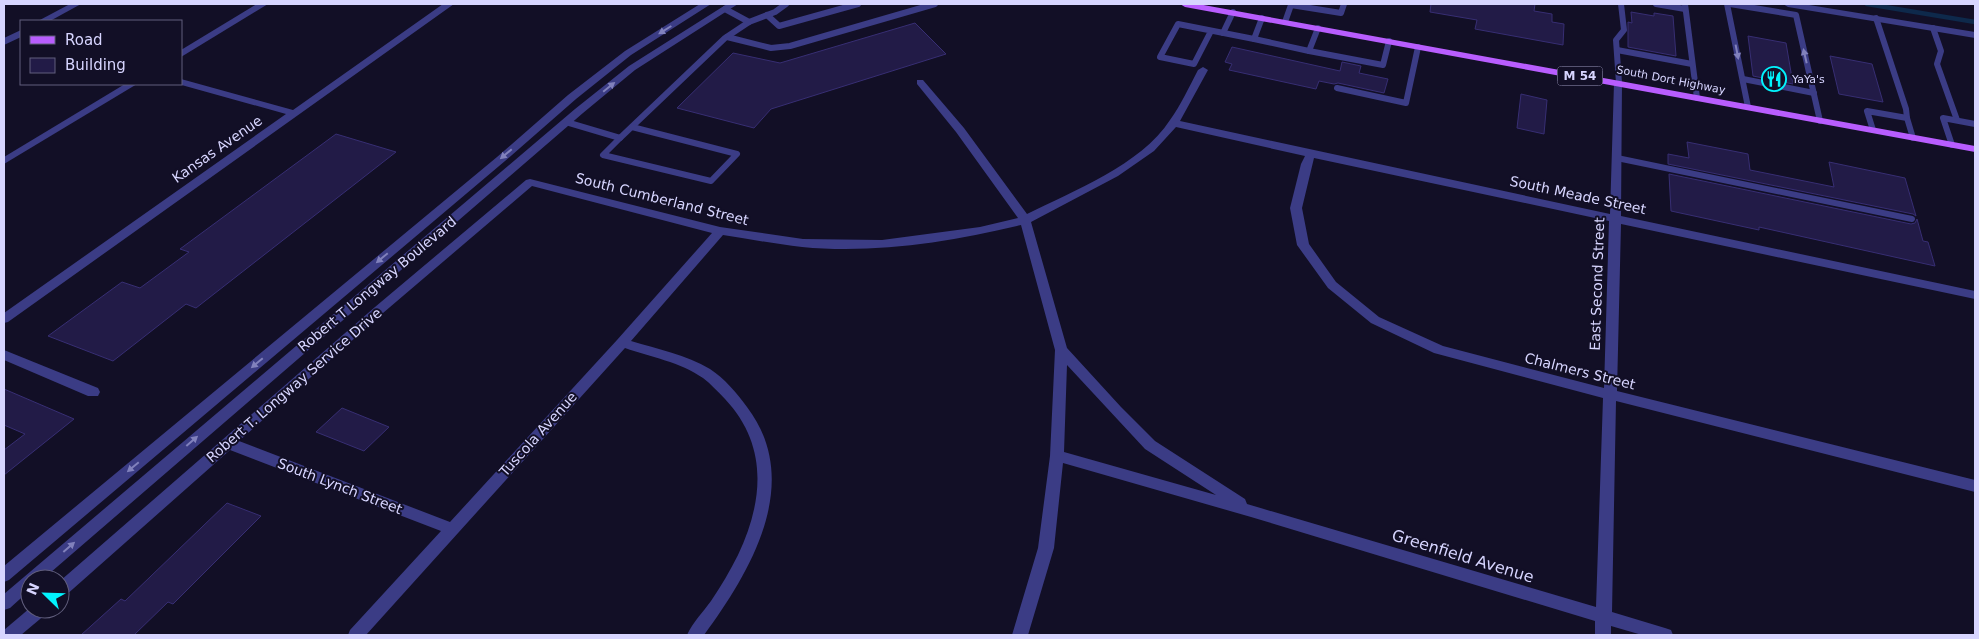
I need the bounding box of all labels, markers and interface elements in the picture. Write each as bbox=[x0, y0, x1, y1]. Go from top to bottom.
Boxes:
legend bbox=[20, 20, 182, 85]
one-way arrow bbox=[658, 25, 672, 34]
text: Road bbox=[65, 31, 103, 49]
one-way arrow bbox=[1733, 44, 1741, 59]
one-way arrow bbox=[1801, 48, 1809, 64]
text: Building bbox=[65, 56, 126, 74]
street label: South Dort Highway bbox=[1616, 63, 1727, 97]
road number: M 54 bbox=[1558, 66, 1602, 85]
restaurant icon: YaYa's bbox=[1761, 66, 1787, 92]
place label: YaYa's bbox=[1791, 73, 1825, 86]
one-way arrow bbox=[603, 81, 616, 92]
street label: Kansas Avenue bbox=[169, 112, 265, 186]
one-way arrow bbox=[501, 148, 513, 160]
street label: South Cumberland Street bbox=[574, 170, 751, 228]
street label: South Meade Street bbox=[1508, 173, 1648, 217]
street label: Robert T Longway Boulevard bbox=[295, 213, 459, 355]
street label: East Second Street bbox=[1587, 217, 1607, 351]
one-way arrow bbox=[376, 253, 389, 264]
street label: Robert T. Longway Service Drive bbox=[203, 305, 385, 465]
street label: Chalmers Street bbox=[1523, 350, 1637, 393]
one-way arrow bbox=[251, 357, 264, 368]
street label: Tuscola Avenue bbox=[495, 389, 580, 480]
one-way arrow bbox=[186, 436, 199, 447]
street label: South Lynch Street bbox=[275, 455, 405, 517]
one-way arrow bbox=[127, 461, 139, 473]
street label: Greenfield Avenue bbox=[1390, 525, 1536, 587]
one-way arrow bbox=[62, 542, 75, 553]
north arrow bbox=[20, 569, 70, 619]
text: N bbox=[23, 580, 43, 597]

